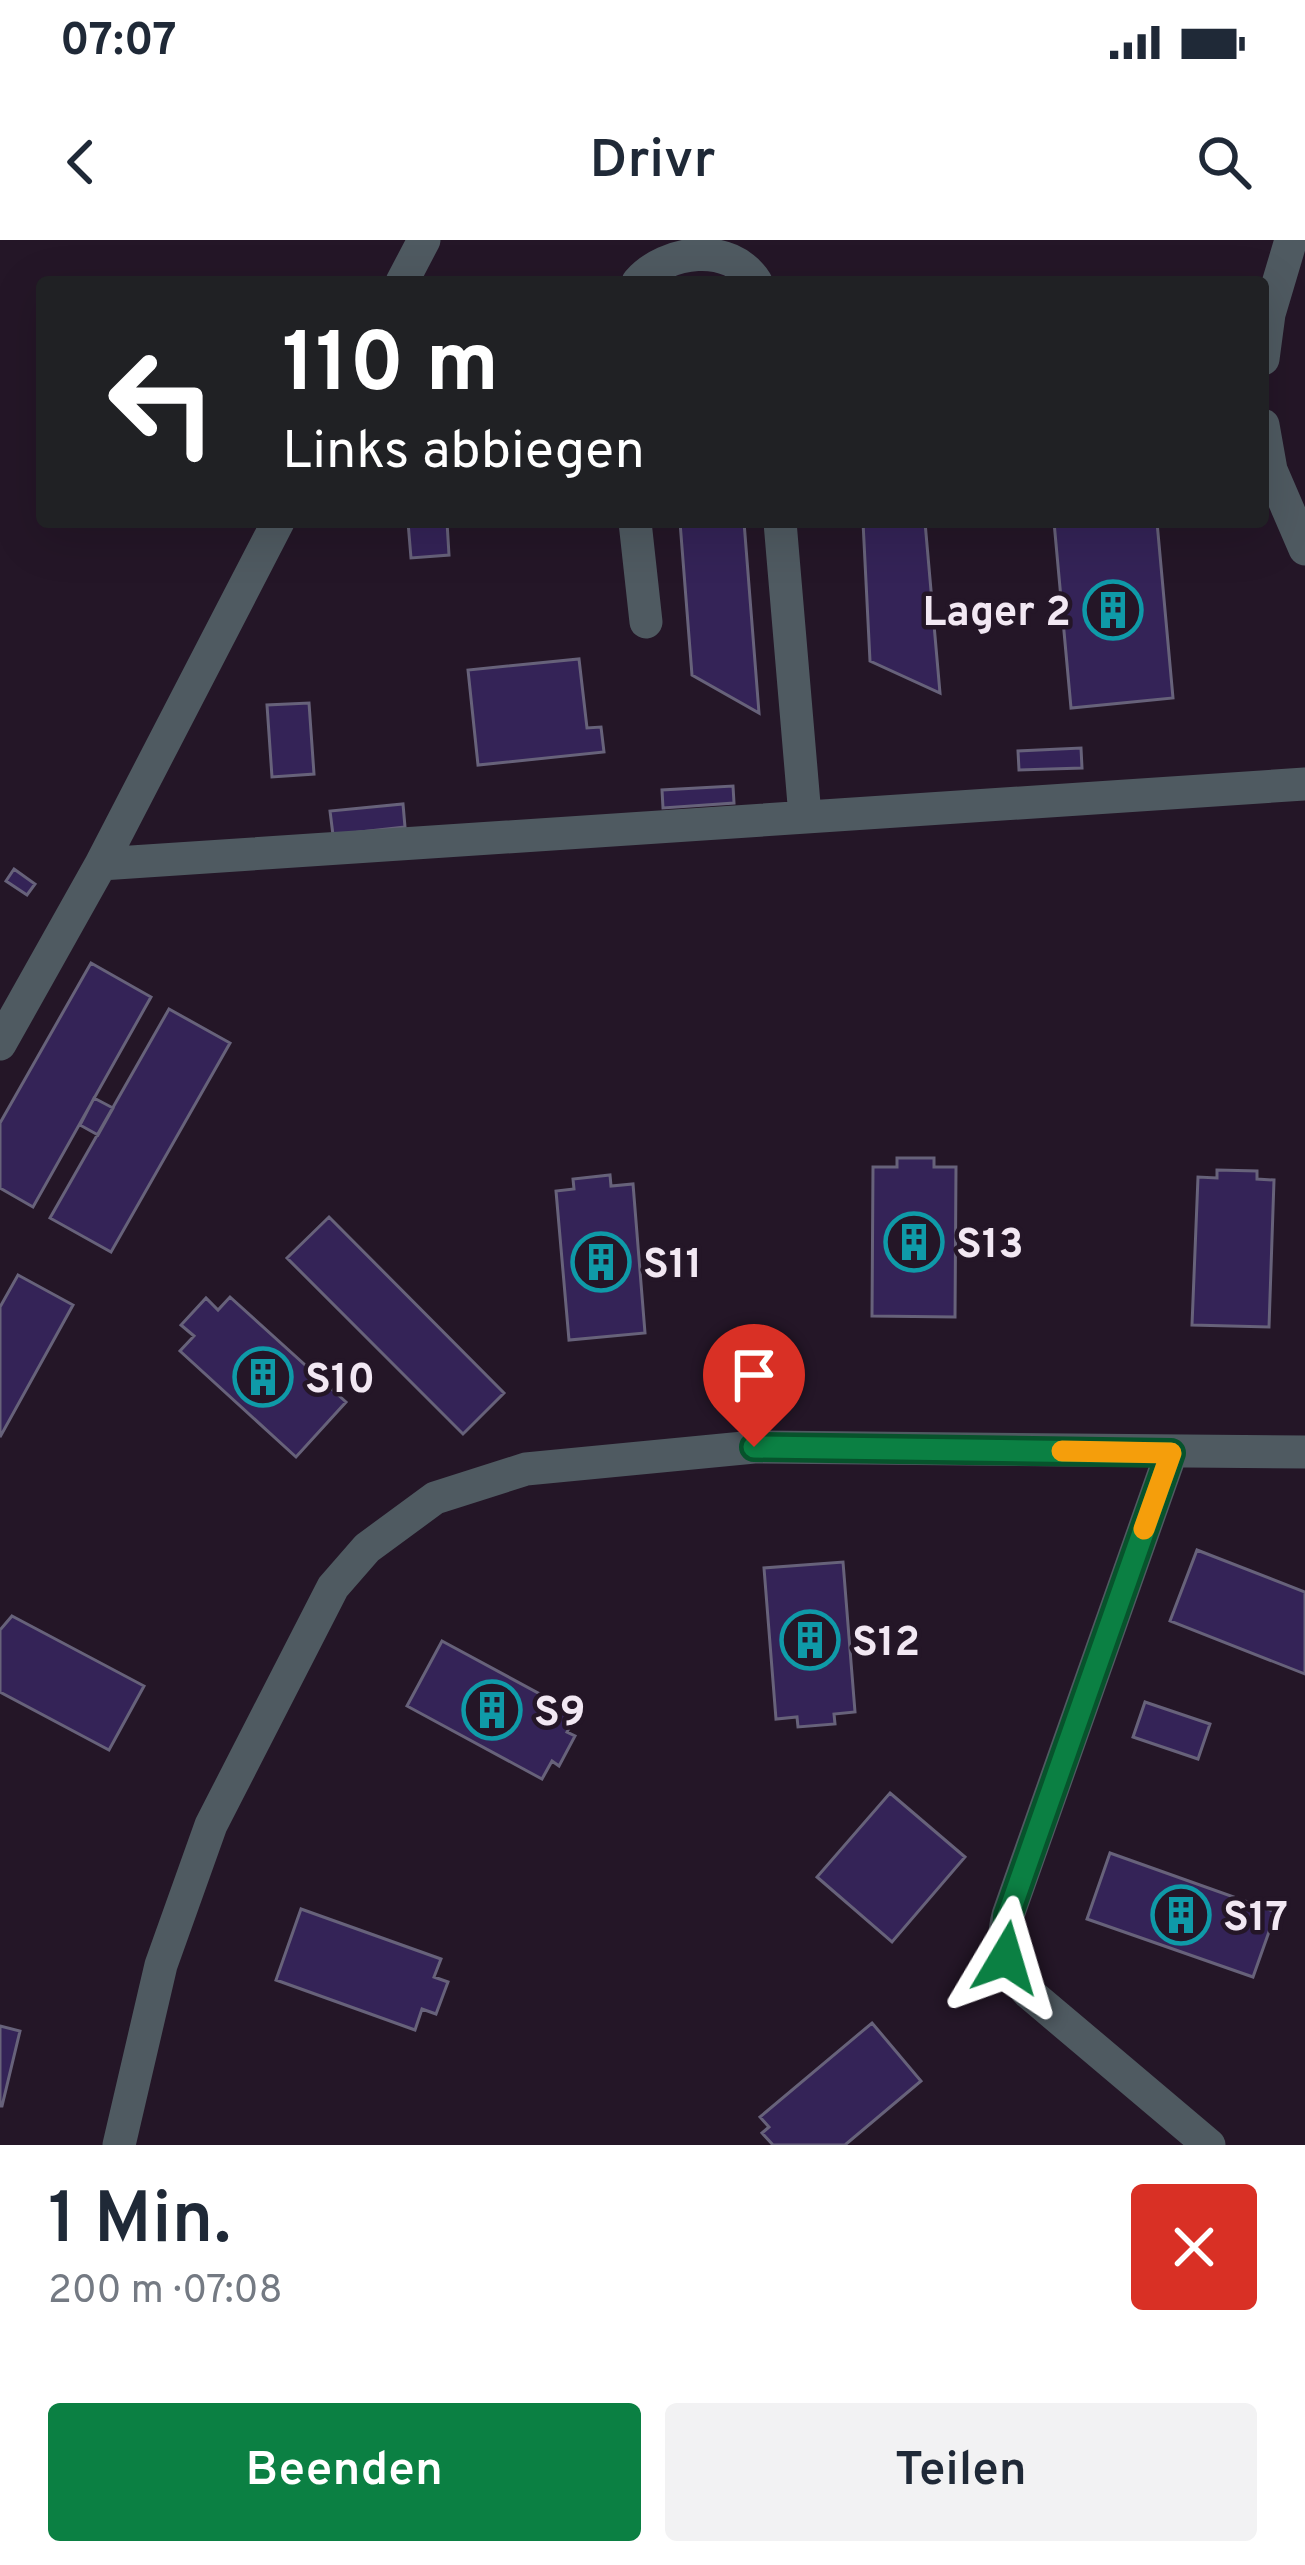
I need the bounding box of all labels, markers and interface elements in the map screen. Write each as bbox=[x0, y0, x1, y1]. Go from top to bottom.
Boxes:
text: 07:07 bbox=[60, 14, 177, 71]
text: Drivr bbox=[589, 128, 716, 197]
icon: back bbox=[48, 129, 114, 195]
icon: search bbox=[1191, 129, 1257, 195]
text: 110 m bbox=[282, 315, 499, 421]
icon: left bbox=[84, 324, 240, 480]
text: Links abbiegen bbox=[282, 419, 645, 488]
building icon: Lager 2 bbox=[1082, 579, 1144, 641]
place label: Lager 2 bbox=[923, 588, 1071, 641]
building icon: S13 bbox=[883, 1211, 945, 1273]
place label: S13 bbox=[956, 1220, 1024, 1273]
building icon: S11 bbox=[570, 1231, 632, 1293]
place label: S11 bbox=[643, 1240, 702, 1293]
pin bbox=[703, 1324, 805, 1447]
icon: arrive bbox=[721, 1342, 787, 1408]
building icon: S10 bbox=[232, 1346, 294, 1408]
place label: S10 bbox=[305, 1355, 375, 1408]
building icon: S12 bbox=[779, 1609, 841, 1671]
place label: S12 bbox=[852, 1618, 920, 1671]
building icon: S9 bbox=[461, 1679, 523, 1741]
place label: S9 bbox=[534, 1688, 586, 1741]
building icon: S17 bbox=[1150, 1884, 1212, 1946]
place label: S17 bbox=[1223, 1893, 1288, 1946]
position arrow bbox=[943, 1895, 1069, 2021]
text: 1 Min. bbox=[48, 2177, 231, 2269]
button: close bbox=[1131, 2184, 1257, 2310]
text: 200 m · 07:08 bbox=[48, 2268, 282, 2317]
button: Beenden bbox=[48, 2403, 641, 2541]
button: Teilen bbox=[665, 2403, 1257, 2541]

